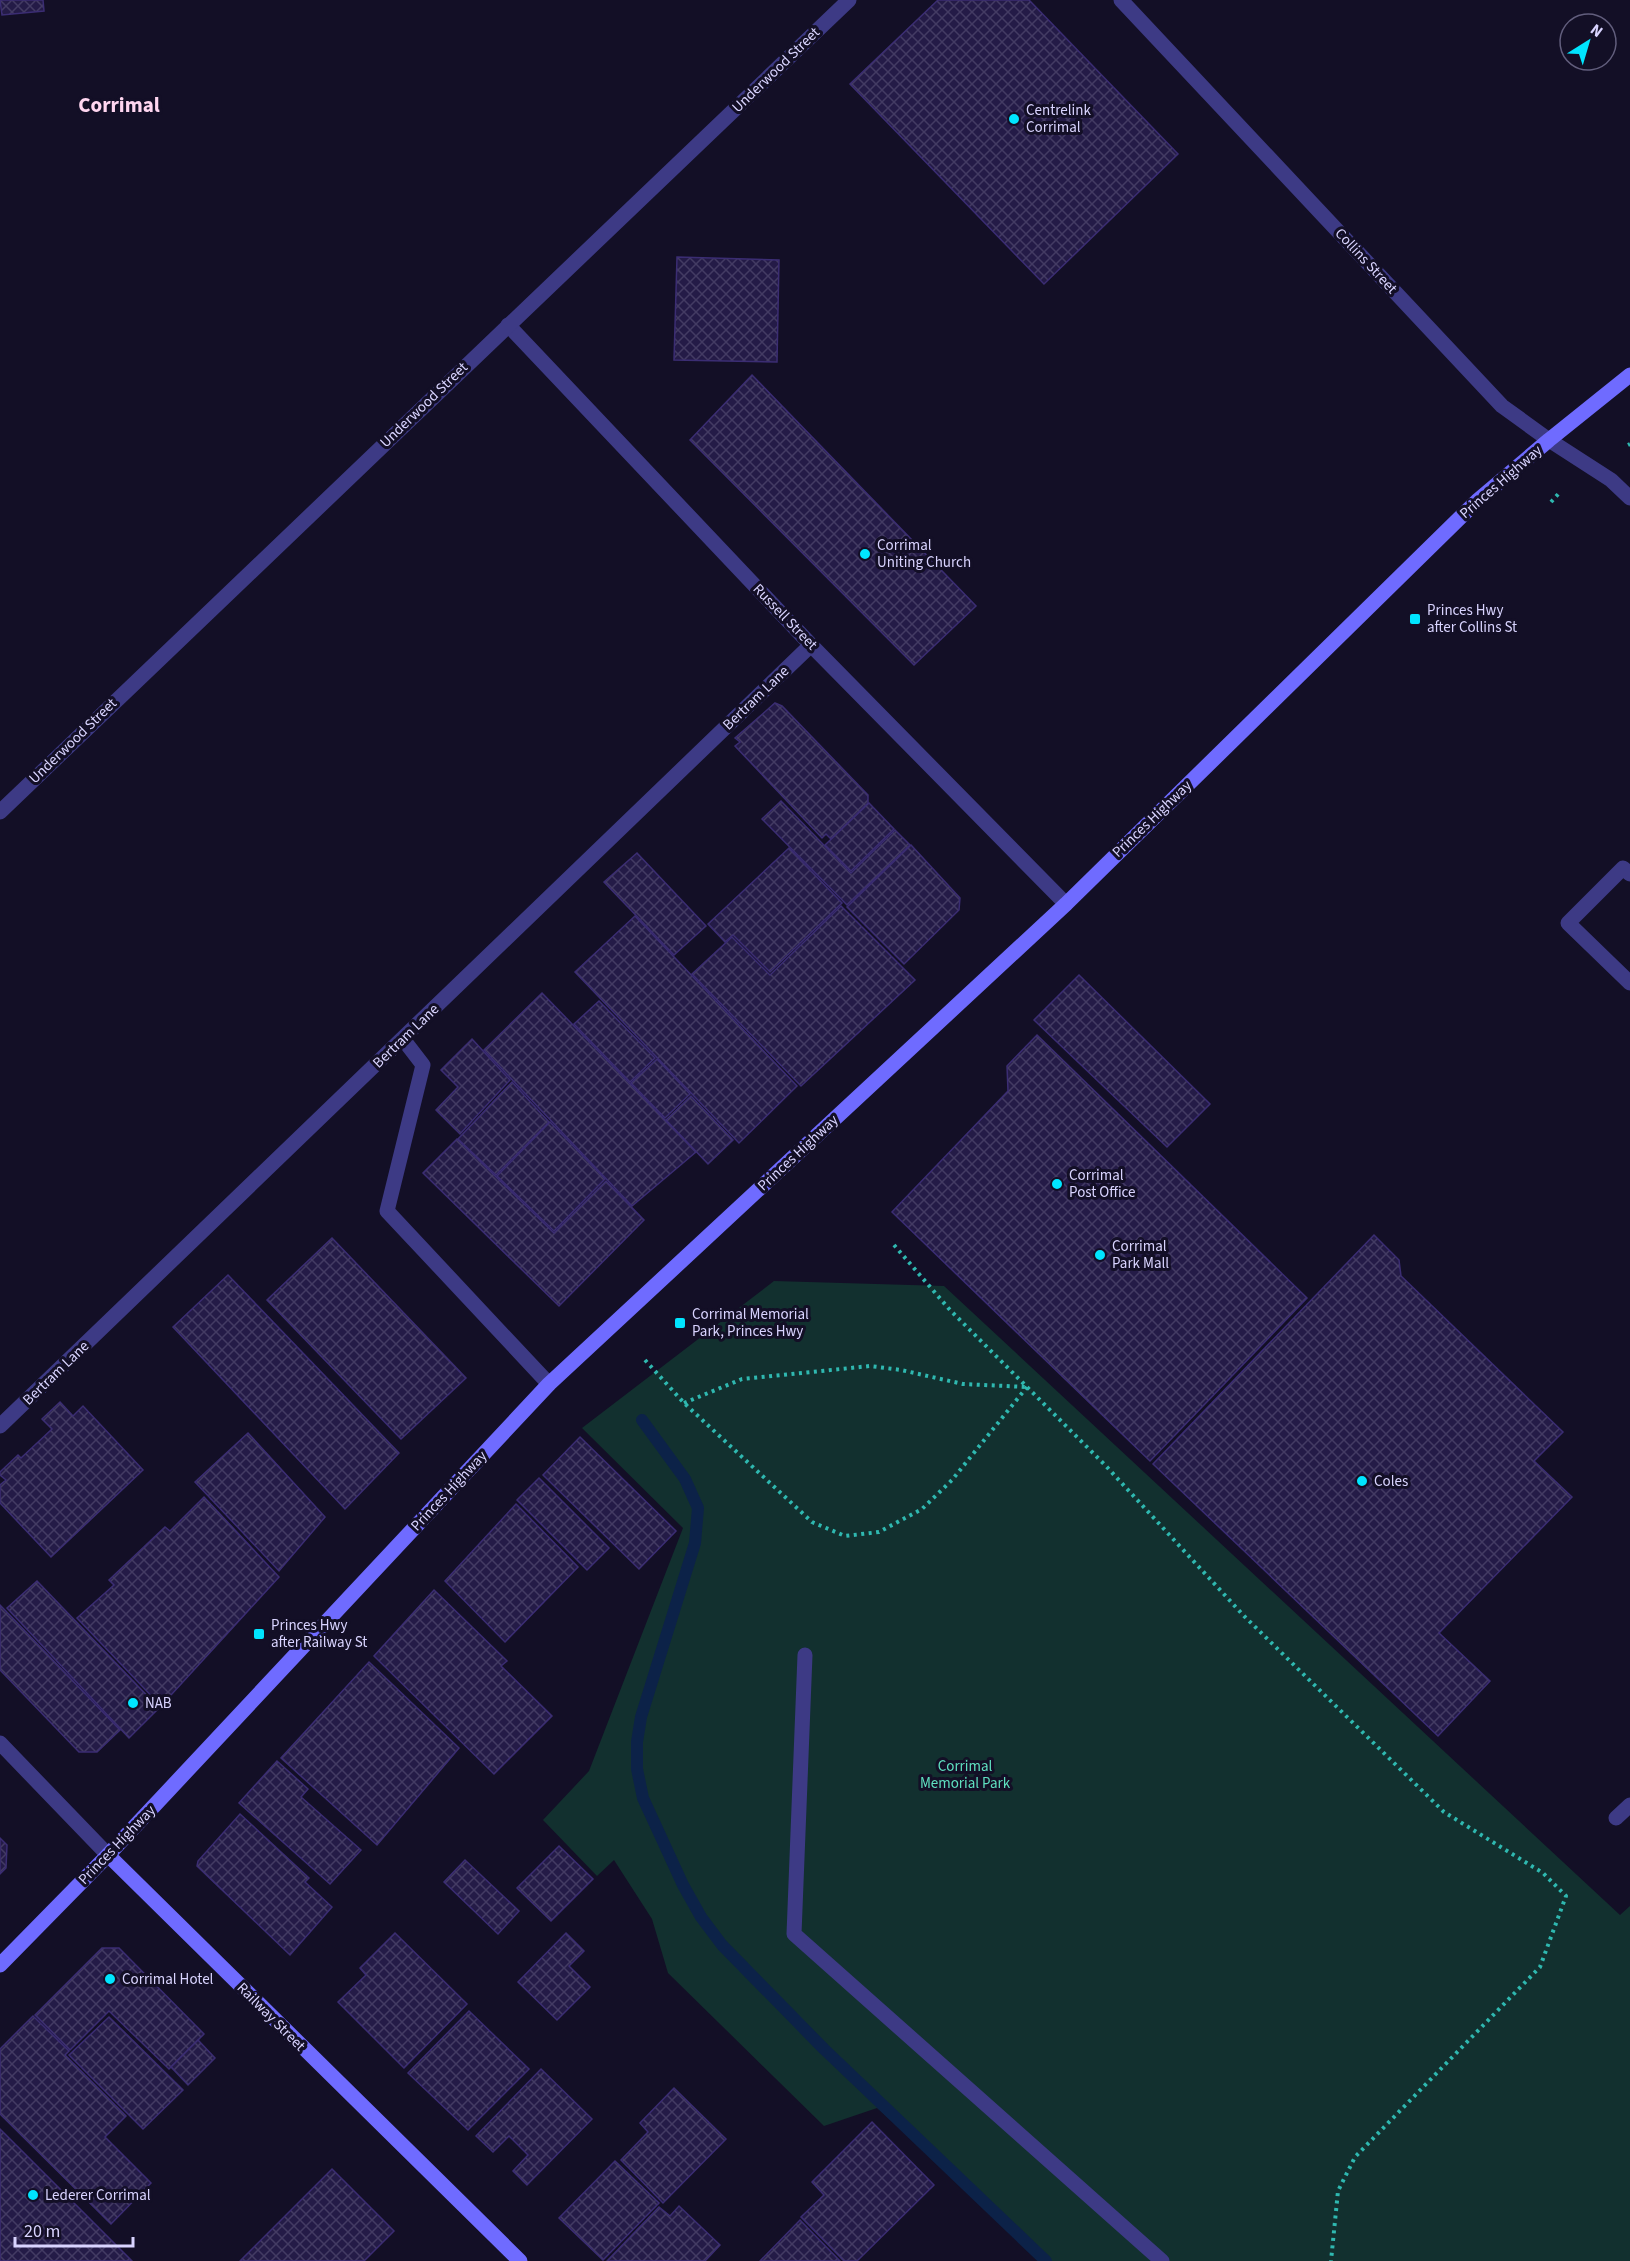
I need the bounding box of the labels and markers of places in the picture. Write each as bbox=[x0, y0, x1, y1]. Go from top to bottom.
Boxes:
place label: Centrelink Corrimal bbox=[1026, 100, 1091, 138]
marker: Centrelink Corrimal bbox=[1007, 112, 1021, 126]
place label: Corrimal Uniting Church bbox=[877, 535, 971, 573]
marker: Corrimal Uniting Church bbox=[858, 547, 872, 561]
place label: Princes Hwy after Collins St bbox=[1427, 600, 1517, 638]
marker: Princes Hwy after Collins St bbox=[1408, 612, 1422, 626]
place label: Corrimal Post Office bbox=[1069, 1165, 1136, 1203]
marker: Corrimal Post Office bbox=[1050, 1177, 1064, 1191]
place label: Corrimal Park Mall bbox=[1112, 1236, 1169, 1274]
marker: Corrimal Park Mall bbox=[1093, 1248, 1107, 1262]
place label: Corrimal Memorial Park, Princes Hwy bbox=[692, 1304, 809, 1342]
marker: Corrimal Memorial Park, Princes Hwy bbox=[673, 1316, 687, 1330]
place label: Coles bbox=[1374, 1471, 1408, 1492]
marker: Coles bbox=[1355, 1474, 1369, 1488]
place label: Princes Hwy after Railway St bbox=[271, 1615, 367, 1653]
marker: Princes Hwy after Railway St bbox=[252, 1627, 266, 1641]
place label: NAB bbox=[145, 1693, 172, 1714]
marker: NAB bbox=[126, 1696, 140, 1710]
place label: Corrimal Hotel bbox=[122, 1969, 214, 1990]
marker: Corrimal Hotel bbox=[103, 1972, 117, 1986]
place label: Lederer Corrimal bbox=[45, 2185, 151, 2206]
marker: Lederer Corrimal bbox=[26, 2188, 40, 2202]

